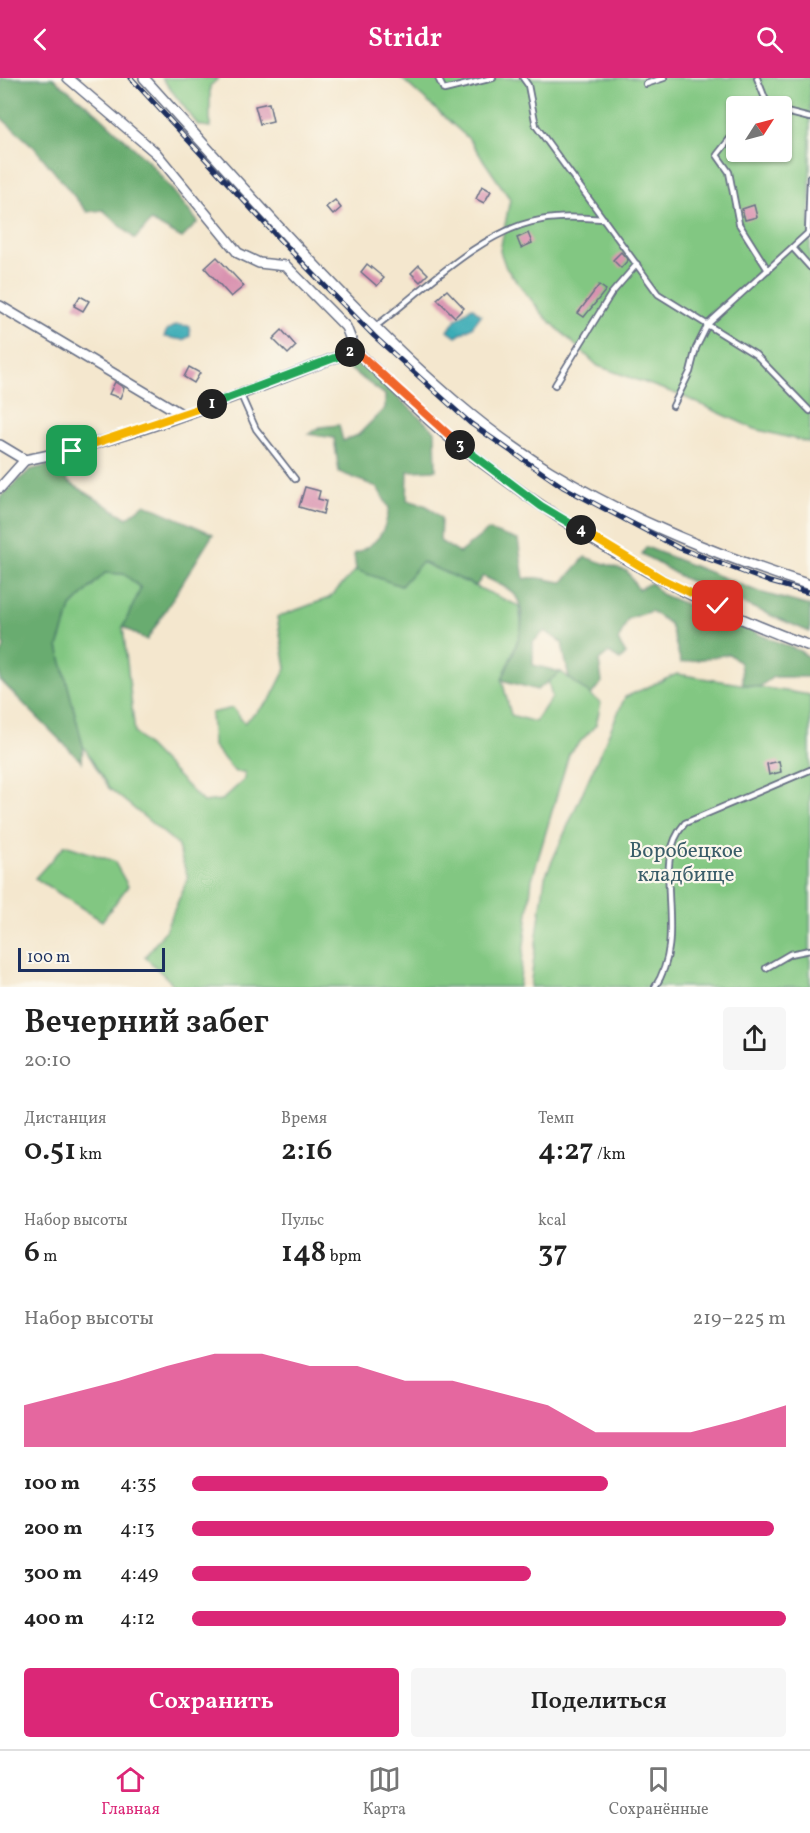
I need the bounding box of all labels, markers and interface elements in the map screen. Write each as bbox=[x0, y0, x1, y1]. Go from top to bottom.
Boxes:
text: Stridr bbox=[368, 20, 442, 58]
icon: back bbox=[24, 23, 57, 56]
icon: search bbox=[753, 23, 786, 56]
north arrow bbox=[726, 96, 792, 162]
map controls bbox=[726, 96, 792, 162]
pin: 2 bbox=[335, 337, 365, 367]
text: 2 bbox=[346, 341, 354, 363]
pin: 1 bbox=[197, 389, 227, 419]
text: 1 bbox=[209, 393, 215, 415]
pin bbox=[46, 425, 97, 476]
pin: 3 bbox=[445, 430, 475, 460]
icon: arrive bbox=[55, 434, 88, 467]
text: 3 bbox=[456, 434, 464, 456]
pin: 4 bbox=[566, 515, 596, 545]
text: 4 bbox=[576, 519, 586, 541]
pin bbox=[692, 580, 743, 631]
icon: check bbox=[701, 589, 734, 622]
park label: Воробецкое кладбище bbox=[629, 837, 743, 890]
scale bar bbox=[18, 945, 165, 972]
text: 100 m bbox=[27, 947, 70, 969]
text: Вечерний забег bbox=[24, 1001, 269, 1047]
button: share bbox=[723, 1007, 786, 1070]
text: 20:10 bbox=[24, 1047, 71, 1075]
text: Дистанция bbox=[24, 1108, 106, 1130]
text: Время bbox=[281, 1108, 327, 1130]
text: Темп bbox=[538, 1108, 574, 1130]
text: 0.51 bbox=[24, 1130, 76, 1172]
text: 2:16 bbox=[281, 1130, 333, 1172]
text: 4:27 bbox=[538, 1130, 594, 1172]
text: km bbox=[76, 1144, 102, 1166]
text: /km bbox=[594, 1144, 626, 1166]
text: Набор высоты bbox=[24, 1210, 128, 1232]
text: Пульс bbox=[281, 1210, 324, 1232]
text: kcal bbox=[538, 1210, 566, 1232]
text: 6 bbox=[24, 1232, 40, 1274]
text: 148 bbox=[281, 1232, 327, 1274]
text: 37 bbox=[538, 1232, 568, 1274]
text: m bbox=[40, 1246, 57, 1268]
text: bpm bbox=[327, 1246, 362, 1268]
text: Набор высоты bbox=[24, 1305, 154, 1333]
text: 219–225 m bbox=[692, 1305, 786, 1333]
text: 100 m bbox=[24, 1470, 80, 1498]
text: 4:35 bbox=[120, 1470, 157, 1498]
text: 200 m bbox=[24, 1515, 82, 1543]
text: 4:13 bbox=[120, 1515, 155, 1543]
text: 300 m bbox=[24, 1560, 82, 1588]
text: 4:49 bbox=[120, 1560, 158, 1588]
text: 400 m bbox=[24, 1605, 84, 1633]
text: 4:12 bbox=[120, 1605, 155, 1633]
button: Сохранить bbox=[24, 1668, 399, 1737]
button: Поделиться bbox=[411, 1668, 786, 1737]
tab: Главная bbox=[101, 1763, 160, 1821]
tab: Карта bbox=[363, 1763, 406, 1821]
tab: Сохранённые bbox=[609, 1763, 709, 1821]

